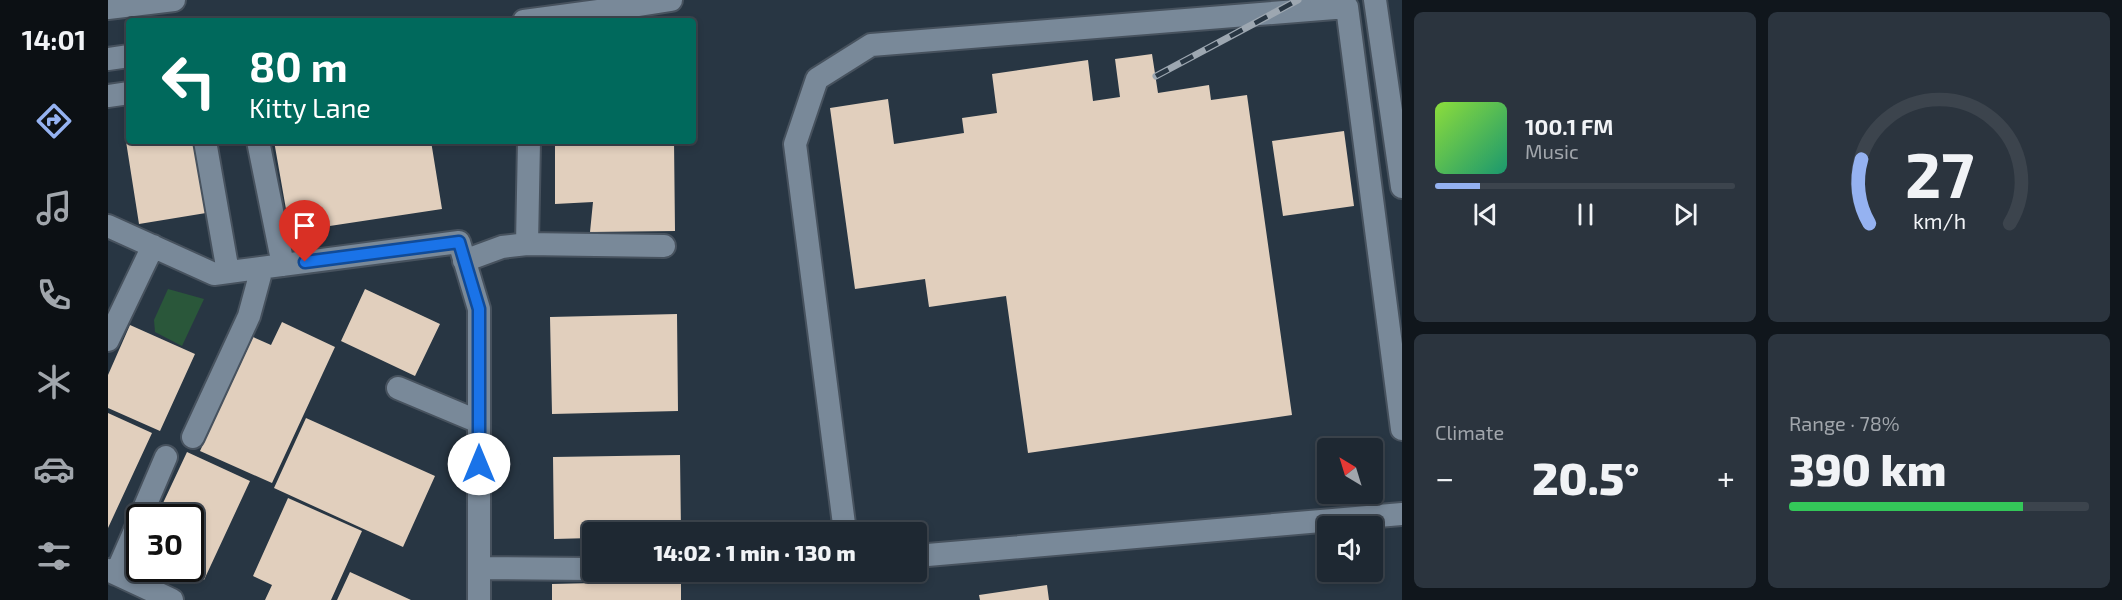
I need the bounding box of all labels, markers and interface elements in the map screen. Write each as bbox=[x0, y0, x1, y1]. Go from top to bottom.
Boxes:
text: 14:01 bbox=[22, 23, 86, 55]
text: 80 m bbox=[249, 40, 348, 90]
icon: left bbox=[150, 42, 228, 120]
text: Kitty Lane bbox=[249, 91, 371, 123]
icon: directions bbox=[33, 100, 75, 142]
text: 100.1 FM bbox=[1525, 113, 1613, 139]
text: 27 bbox=[1904, 136, 1974, 211]
text: Music bbox=[1525, 139, 1579, 163]
icon: music bbox=[33, 187, 75, 229]
icon: previous bbox=[1469, 198, 1502, 231]
icon: pause bbox=[1569, 198, 1602, 231]
icon: next bbox=[1669, 198, 1702, 231]
pin bbox=[279, 200, 330, 262]
text: km/h bbox=[1912, 208, 1966, 233]
icon: arrive bbox=[288, 209, 321, 242]
icon: phone bbox=[33, 274, 75, 316]
icon: climate bbox=[33, 361, 75, 403]
text: Range · 78% bbox=[1789, 411, 1900, 435]
text: Climate bbox=[1435, 420, 1504, 444]
position arrow bbox=[447, 432, 511, 496]
north arrow bbox=[1317, 438, 1383, 504]
map controls bbox=[1317, 438, 1383, 582]
text: 390 km bbox=[1789, 441, 1947, 495]
icon: car bbox=[33, 448, 75, 490]
text: 20.5° bbox=[1532, 450, 1639, 504]
text: − bbox=[1435, 457, 1454, 497]
text: + bbox=[1717, 457, 1735, 497]
speed limit sign: 30 bbox=[126, 504, 204, 582]
button: sound bbox=[1317, 516, 1383, 582]
icon: filters bbox=[33, 535, 75, 577]
text: 14:02 · 1 min · 130 m bbox=[653, 539, 856, 565]

